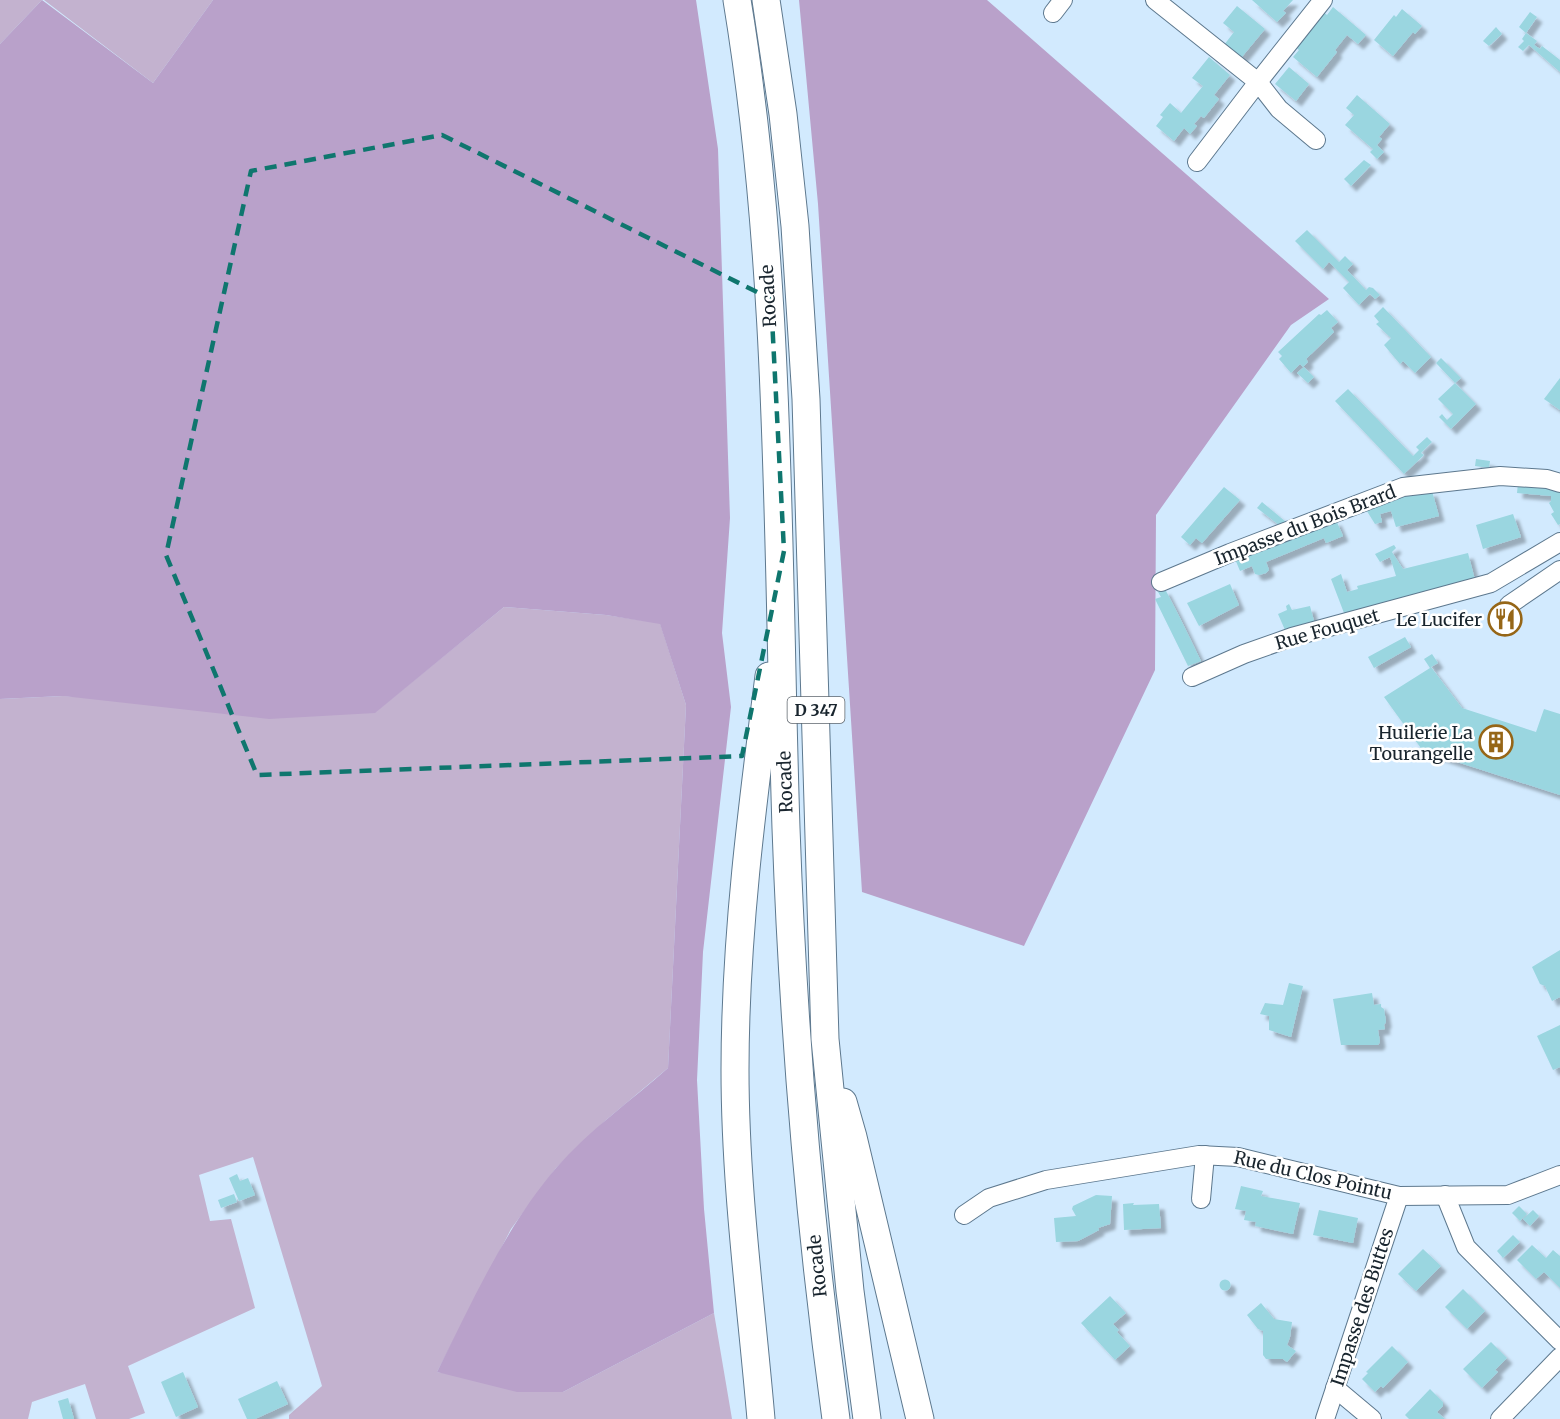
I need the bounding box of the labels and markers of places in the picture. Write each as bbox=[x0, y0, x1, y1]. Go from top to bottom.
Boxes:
restaurant icon: Le Lucifer bbox=[1487, 601, 1523, 637]
place label: Le Lucifer bbox=[1396, 608, 1482, 631]
place label: Huilerie La Tourangelle bbox=[1370, 721, 1473, 765]
building icon: Huilerie La Tourangelle bbox=[1478, 724, 1514, 760]

